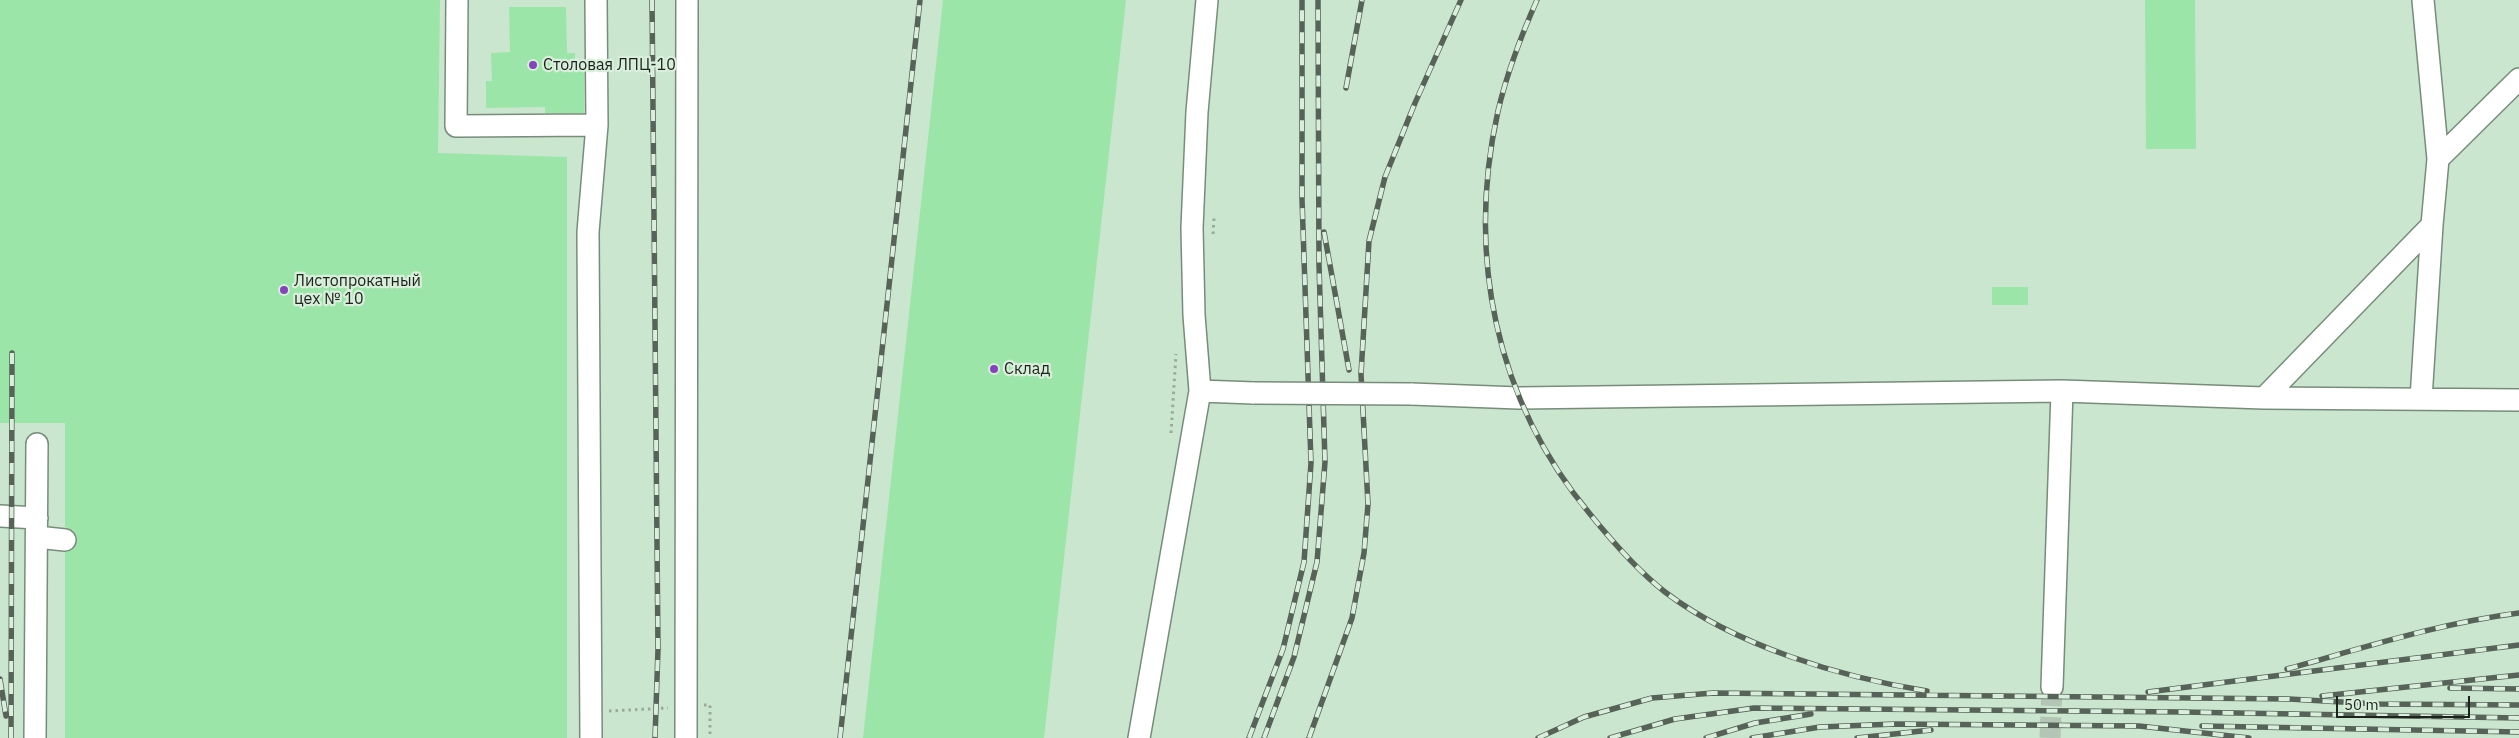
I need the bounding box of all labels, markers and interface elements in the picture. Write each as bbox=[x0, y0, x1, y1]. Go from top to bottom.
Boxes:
place label: Столовая ЛПЦ-10 bbox=[543, 55, 676, 75]
marker: Столовая ЛПЦ-10 bbox=[527, 59, 539, 71]
place label: Листопрокатный цех № 10 bbox=[294, 271, 421, 309]
marker: Листопрокатный цех № 10 bbox=[278, 284, 290, 296]
place label: Склад bbox=[1004, 359, 1050, 379]
marker: Склад bbox=[988, 363, 1000, 375]
scale bar bbox=[2339, 686, 2473, 718]
text: 50 m bbox=[2344, 695, 2379, 714]

